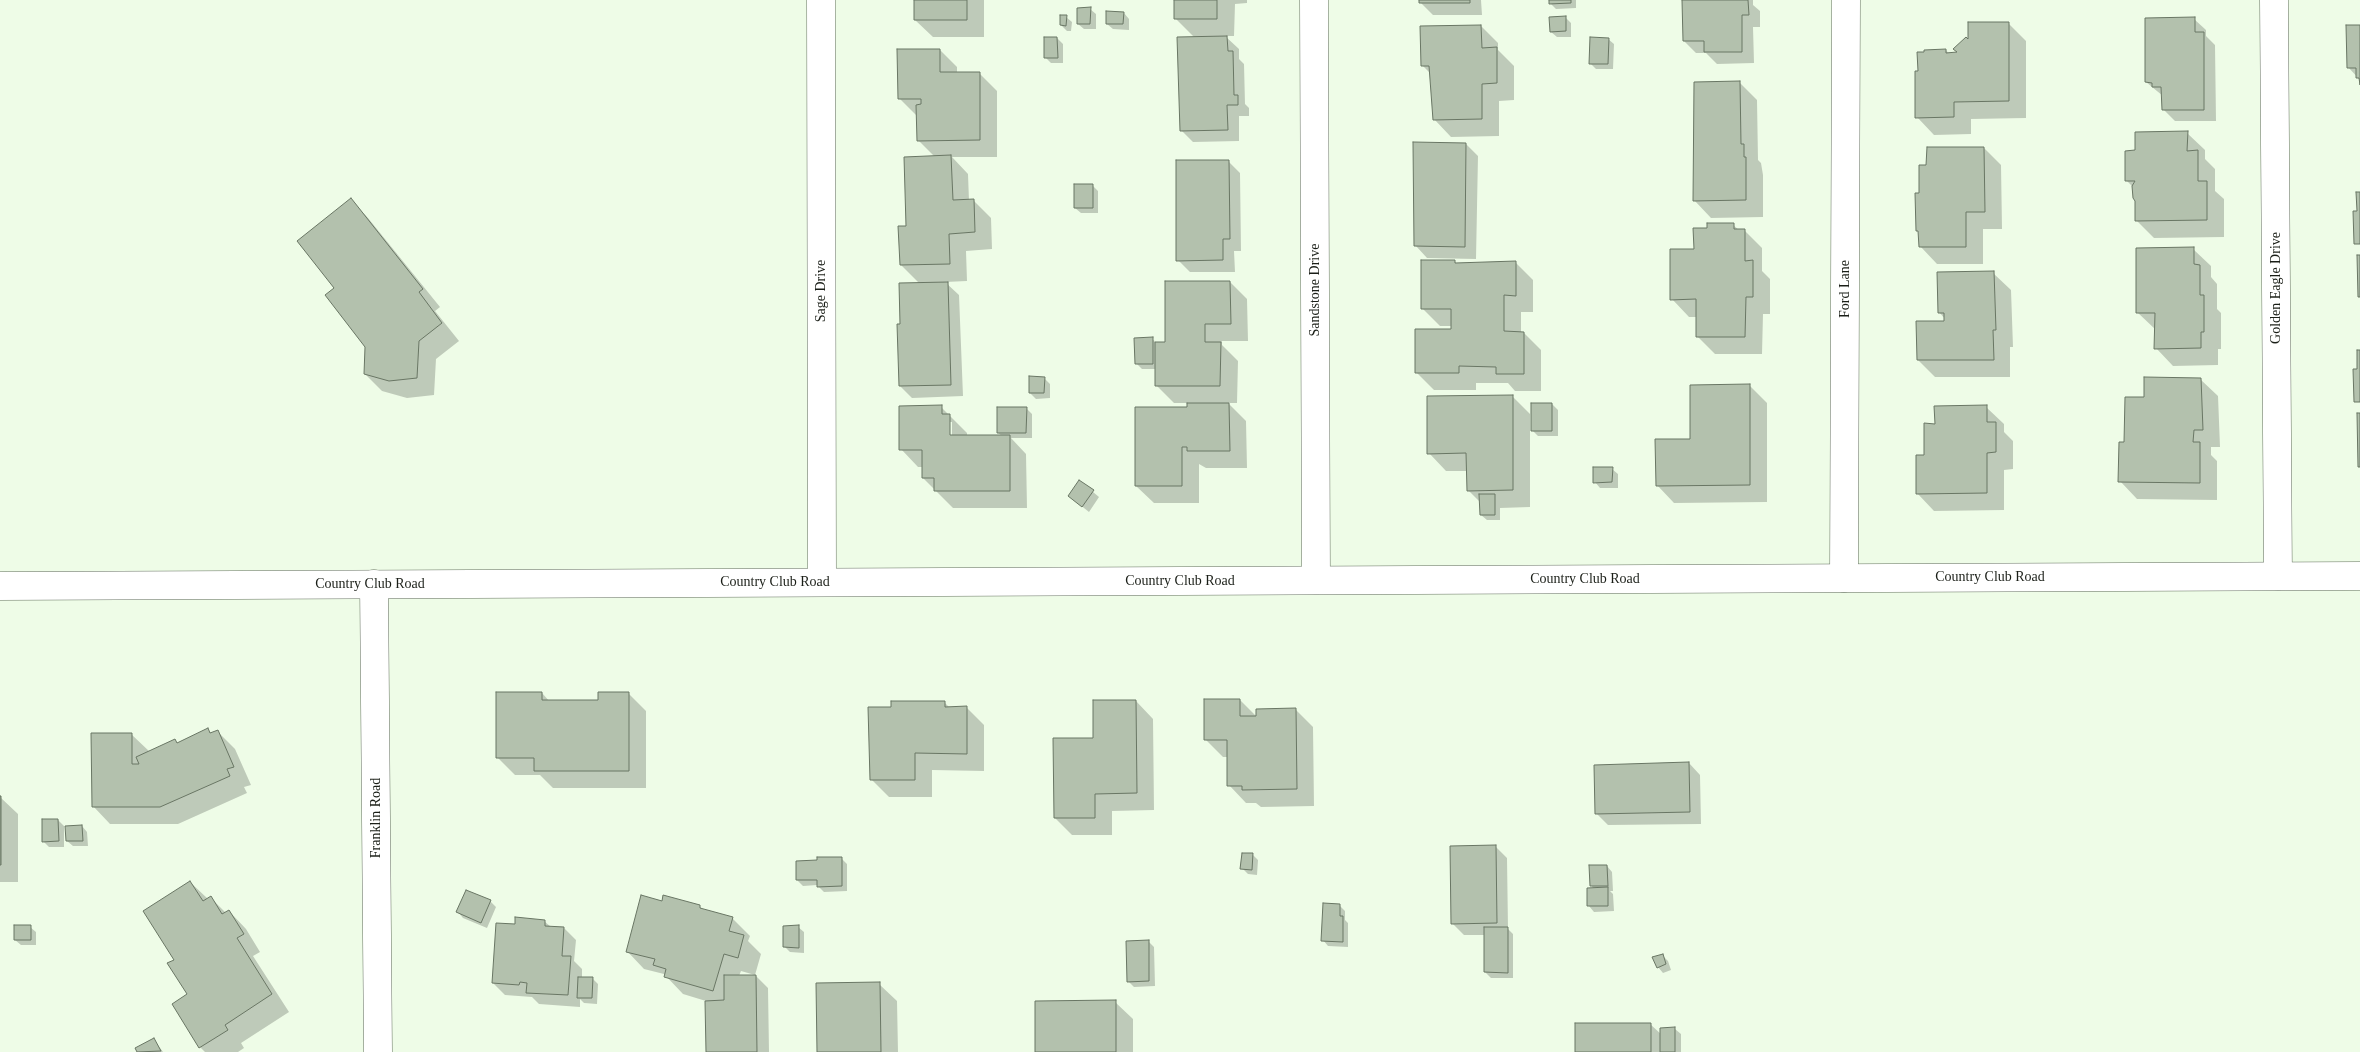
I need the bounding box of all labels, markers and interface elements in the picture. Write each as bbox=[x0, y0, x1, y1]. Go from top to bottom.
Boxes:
street label: Golden Eagle Drive bbox=[2268, 232, 2284, 344]
street label: Sandstone Drive bbox=[1307, 244, 1323, 336]
street label: Sage Drive bbox=[813, 260, 829, 322]
street label: Ford Lane bbox=[1837, 260, 1853, 318]
street label: Country Club Road bbox=[1935, 569, 2045, 585]
street label: Country Club Road bbox=[1530, 571, 1640, 587]
street label: Country Club Road bbox=[1125, 573, 1235, 589]
street label: Country Club Road bbox=[720, 574, 830, 590]
street label: Country Club Road bbox=[315, 576, 425, 592]
street label: Franklin Road bbox=[368, 778, 384, 858]

